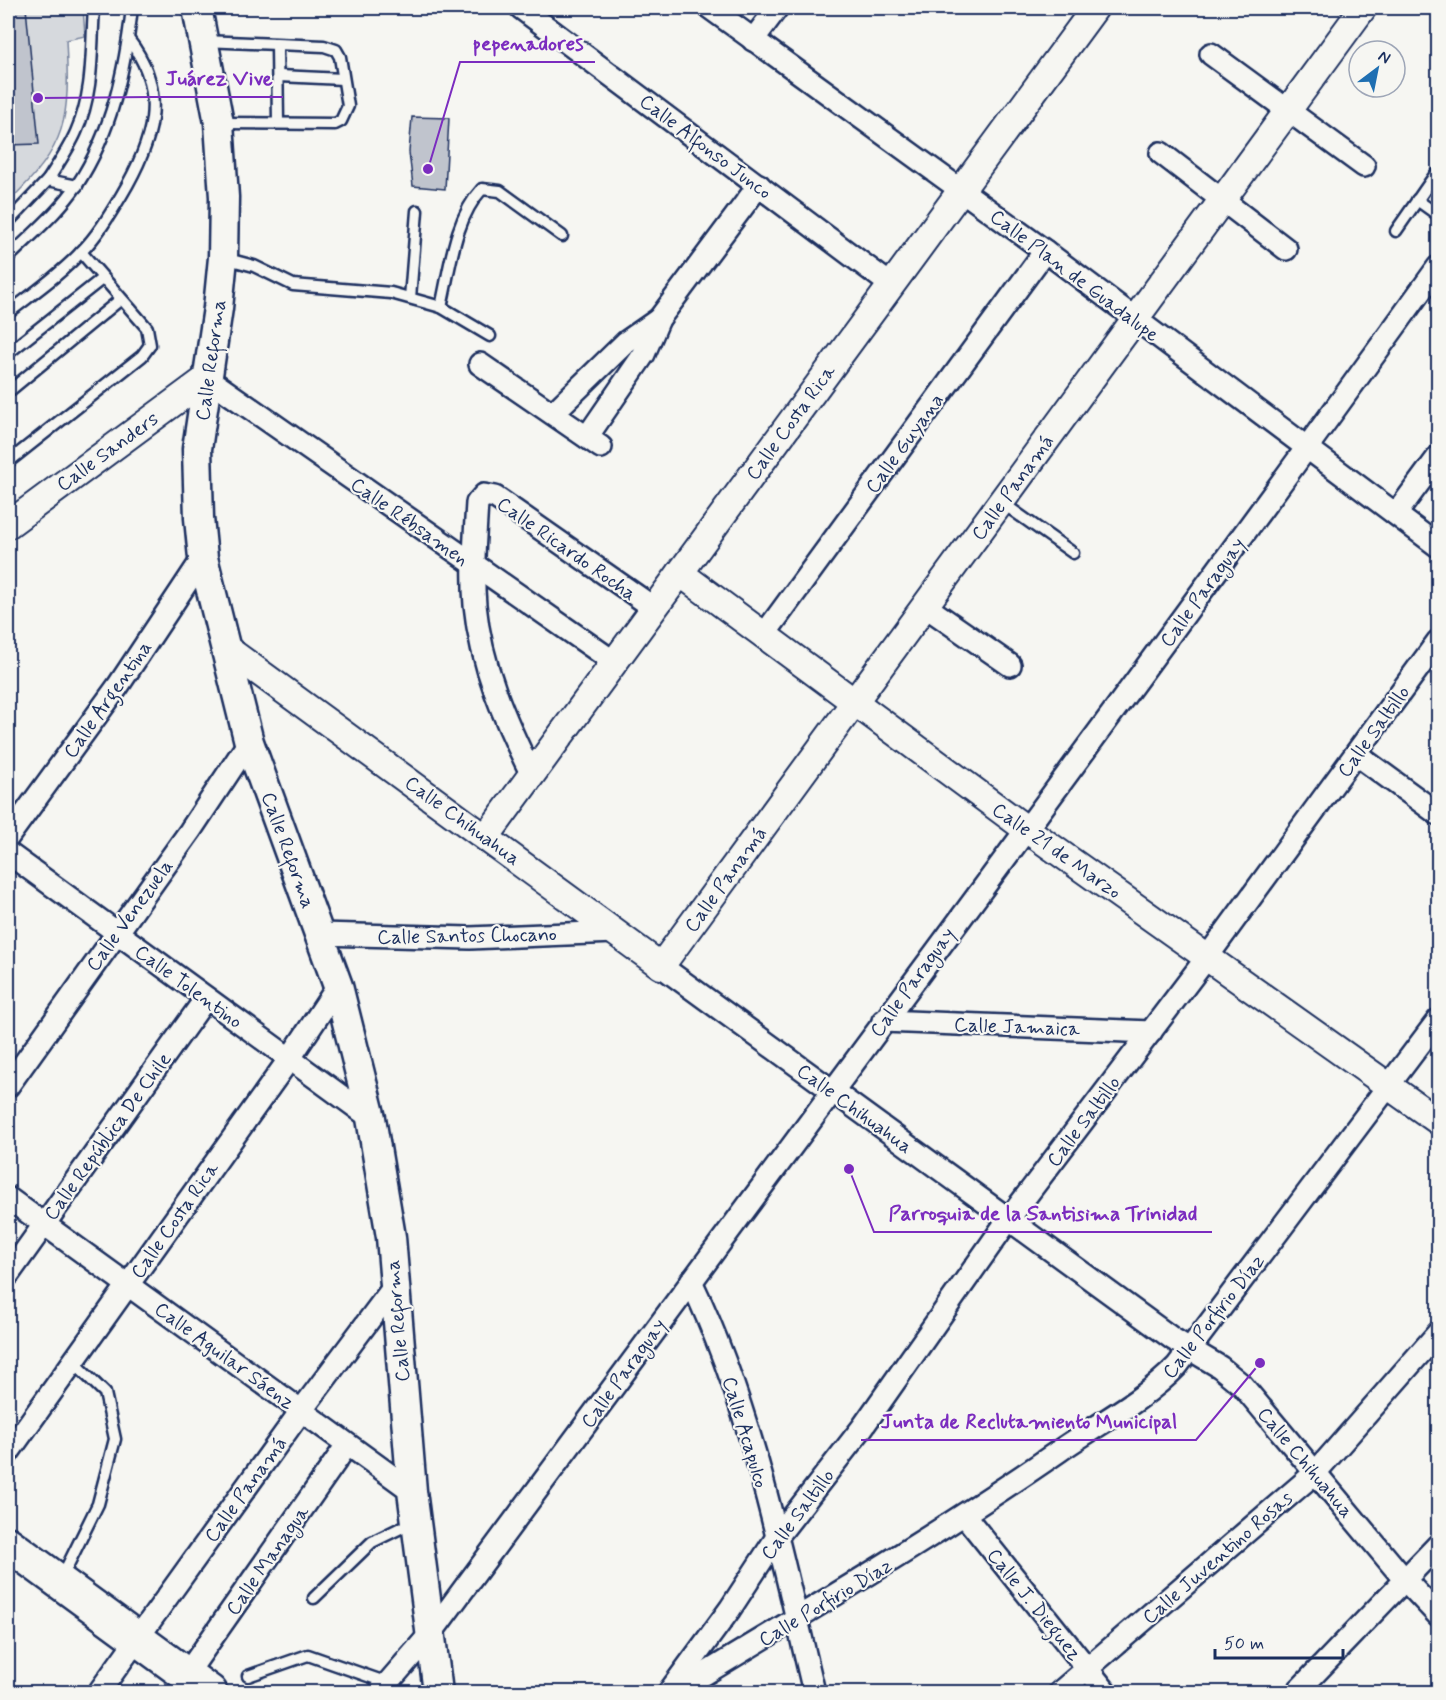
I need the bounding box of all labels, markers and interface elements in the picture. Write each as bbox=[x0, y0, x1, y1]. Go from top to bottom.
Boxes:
callout: pepenadores bbox=[460, 23, 595, 62]
text: pepenadores bbox=[473, 30, 584, 58]
north arrow bbox=[1347, 39, 1407, 99]
text: N bbox=[1374, 46, 1394, 69]
callout: Juárez Vive bbox=[154, 58, 283, 97]
text: Juárez Vive bbox=[165, 65, 273, 93]
street label: Calle Alfonso Junco bbox=[632, 88, 777, 208]
street label: Calle Plan de Guadalupe bbox=[984, 204, 1164, 349]
street label: Calle Reforma bbox=[190, 298, 235, 423]
street label: Calle Costa Rica bbox=[740, 359, 843, 486]
street label: Calle Guyana bbox=[860, 388, 951, 500]
street label: Calle Sanders bbox=[51, 406, 164, 498]
street label: Calle Panamá bbox=[966, 429, 1061, 546]
street label: Calle Rébsamen bbox=[345, 471, 474, 573]
street label: Calle Ricardo Rocha bbox=[491, 491, 641, 608]
street label: Calle Paraguay bbox=[1154, 532, 1253, 654]
street label: Calle Argentina bbox=[58, 636, 160, 765]
street label: Calle Saltillo bbox=[1332, 680, 1417, 783]
street label: Calle Chihuahua bbox=[399, 770, 526, 872]
street label: Calle Reforma bbox=[252, 789, 321, 913]
street label: Calle 21 de Marzo bbox=[986, 797, 1126, 906]
street label: Calle Panamá bbox=[679, 821, 774, 938]
street label: Calle Venezuela bbox=[80, 854, 180, 977]
street label: Calle Santos Chocano bbox=[377, 921, 557, 952]
street label: Calle Paraguay bbox=[864, 922, 963, 1044]
street label: Calle Tolentino bbox=[129, 939, 248, 1036]
street label: Calle Jamaica bbox=[954, 1012, 1081, 1043]
street label: Calle República De Chile bbox=[38, 1047, 178, 1226]
street label: Calle Chihuahua bbox=[791, 1058, 918, 1160]
street label: Calle Saltillo bbox=[1041, 1071, 1127, 1173]
street label: Calle Costa Rica bbox=[125, 1156, 226, 1285]
callout: Parroquia de la Santisima Trinidad bbox=[874, 1193, 1212, 1232]
text: Parroquia de la Santisima Trinidad bbox=[889, 1200, 1197, 1228]
street label: Calle Porfirio Díaz bbox=[1157, 1249, 1272, 1385]
street label: Calle Reforma bbox=[380, 1259, 419, 1383]
street label: Calle Aguilar Sáenz bbox=[149, 1296, 300, 1416]
street label: Calle Paraguay bbox=[575, 1313, 674, 1435]
street label: Calle Acapulco bbox=[715, 1374, 774, 1491]
callout: Junta de Reclutamiento Municipal bbox=[861, 1401, 1196, 1440]
street label: Calle Chihuahua bbox=[1250, 1402, 1359, 1524]
text: Junta de Reclutamiento Municipal bbox=[881, 1408, 1177, 1436]
street label: Calle Panamá bbox=[199, 1431, 294, 1548]
street label: Calle Saltillo bbox=[755, 1464, 841, 1566]
street label: Calle Juventino Rosas bbox=[1137, 1485, 1299, 1631]
street label: Calle Managua bbox=[220, 1500, 318, 1622]
street label: Calle J. Dieguez bbox=[979, 1543, 1088, 1668]
street label: Calle Porfirio Díaz bbox=[754, 1553, 898, 1654]
scale bar bbox=[1215, 1622, 1342, 1660]
text: 50 m bbox=[1224, 1632, 1264, 1656]

